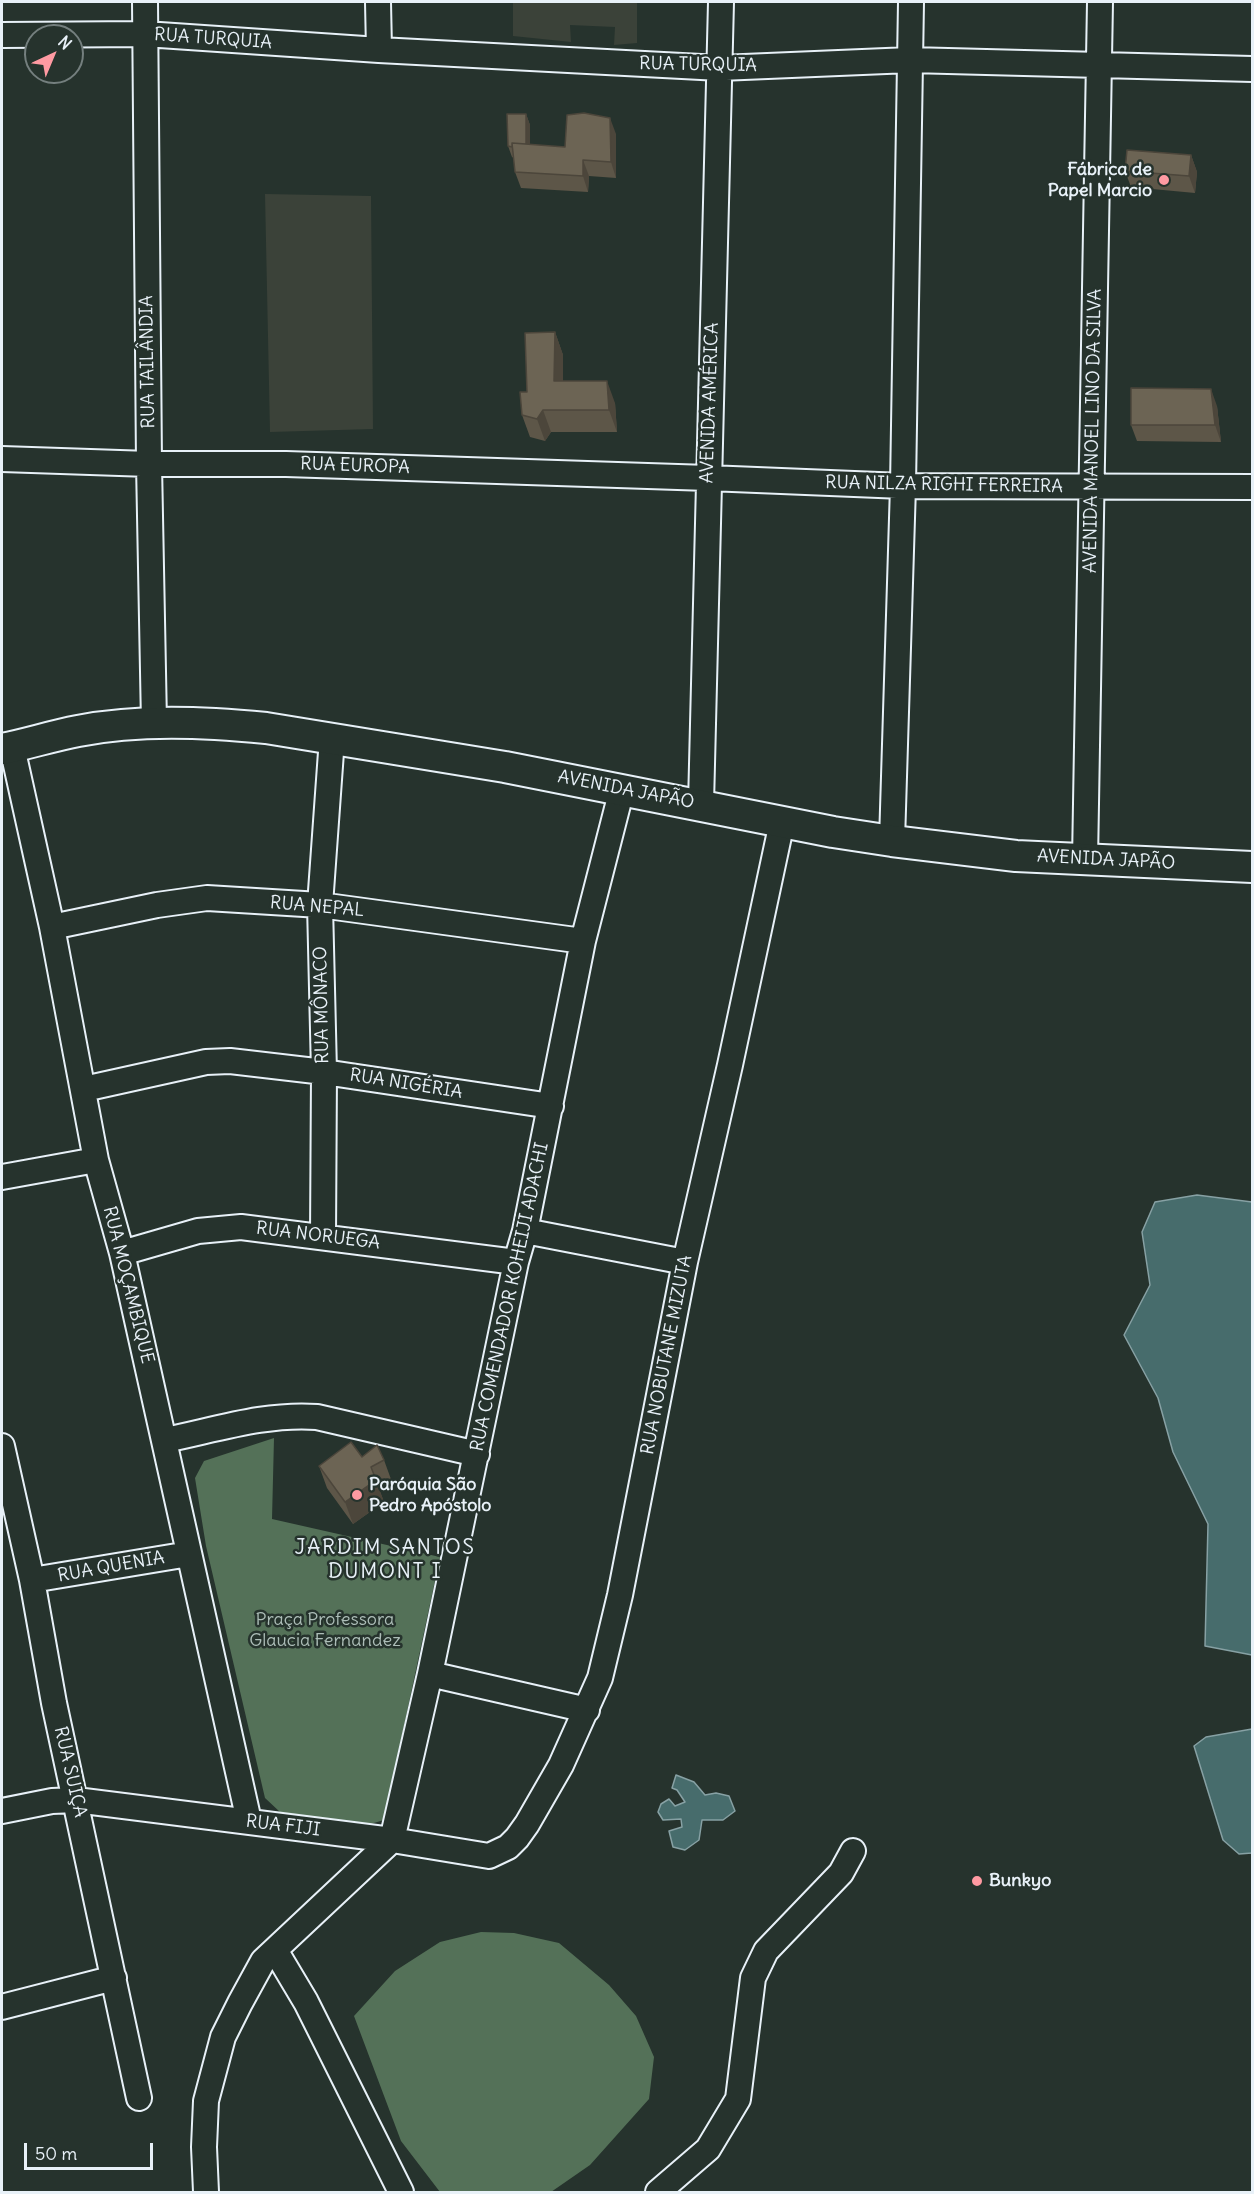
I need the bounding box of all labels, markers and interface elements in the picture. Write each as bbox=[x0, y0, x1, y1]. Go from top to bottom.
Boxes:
north arrow bbox=[24, 24, 84, 84]
street label: RUA TURQUIA bbox=[153, 24, 273, 54]
text: N bbox=[54, 31, 76, 54]
street label: RUA TURQUIA bbox=[639, 53, 757, 77]
place label: Fábrica de Papel Marcio bbox=[1048, 159, 1152, 201]
marker: Fábrica de Papel Marcio bbox=[1157, 173, 1171, 187]
street label: AVENIDA MANOEL LINO DA SILVA bbox=[1080, 289, 1106, 573]
street label: RUA TAILÂNDIA bbox=[136, 295, 160, 429]
street label: AVENIDA AMÉRICA bbox=[696, 322, 724, 484]
street label: RUA EUROPA bbox=[300, 453, 410, 479]
street label: RUA NILZA RIGHI FERREIRA bbox=[825, 472, 1063, 498]
street label: AVENIDA JAPÃO bbox=[556, 766, 696, 814]
street label: AVENIDA JAPÃO bbox=[1036, 846, 1176, 874]
street label: RUA NEPAL bbox=[269, 892, 365, 922]
street label: RUA MÔNACO bbox=[310, 946, 334, 1064]
street label: RUA NIGÉRIA bbox=[348, 1064, 464, 1104]
street label: RUA COMENDADOR KOHEIJI ADACHI bbox=[467, 1141, 553, 1453]
street label: RUA MOÇAMBIQUE bbox=[98, 1204, 158, 1366]
street label: RUA NORUEGA bbox=[255, 1218, 381, 1254]
street label: RUA NOBUTANE MIZUTA bbox=[637, 1253, 697, 1457]
place label: Paróquia São Pedro Apóstolo bbox=[369, 1474, 491, 1516]
marker: Paróquia São Pedro Apóstolo bbox=[350, 1488, 364, 1502]
district label: JARDIM SANTOS DUMONT I bbox=[295, 1535, 475, 1585]
street label: RUA QUENIA bbox=[56, 1547, 166, 1587]
park label: Praça Professora Glaucia Fernandez bbox=[249, 1609, 401, 1652]
street label: RUA SUIÇA bbox=[49, 1725, 91, 1819]
street label: RUA FIJI bbox=[245, 1811, 321, 1841]
place label: Bunkyo bbox=[989, 1870, 1051, 1892]
marker: Bunkyo bbox=[970, 1874, 984, 1888]
scale bar bbox=[27, 2131, 156, 2169]
text: 50 m bbox=[35, 2142, 77, 2165]

